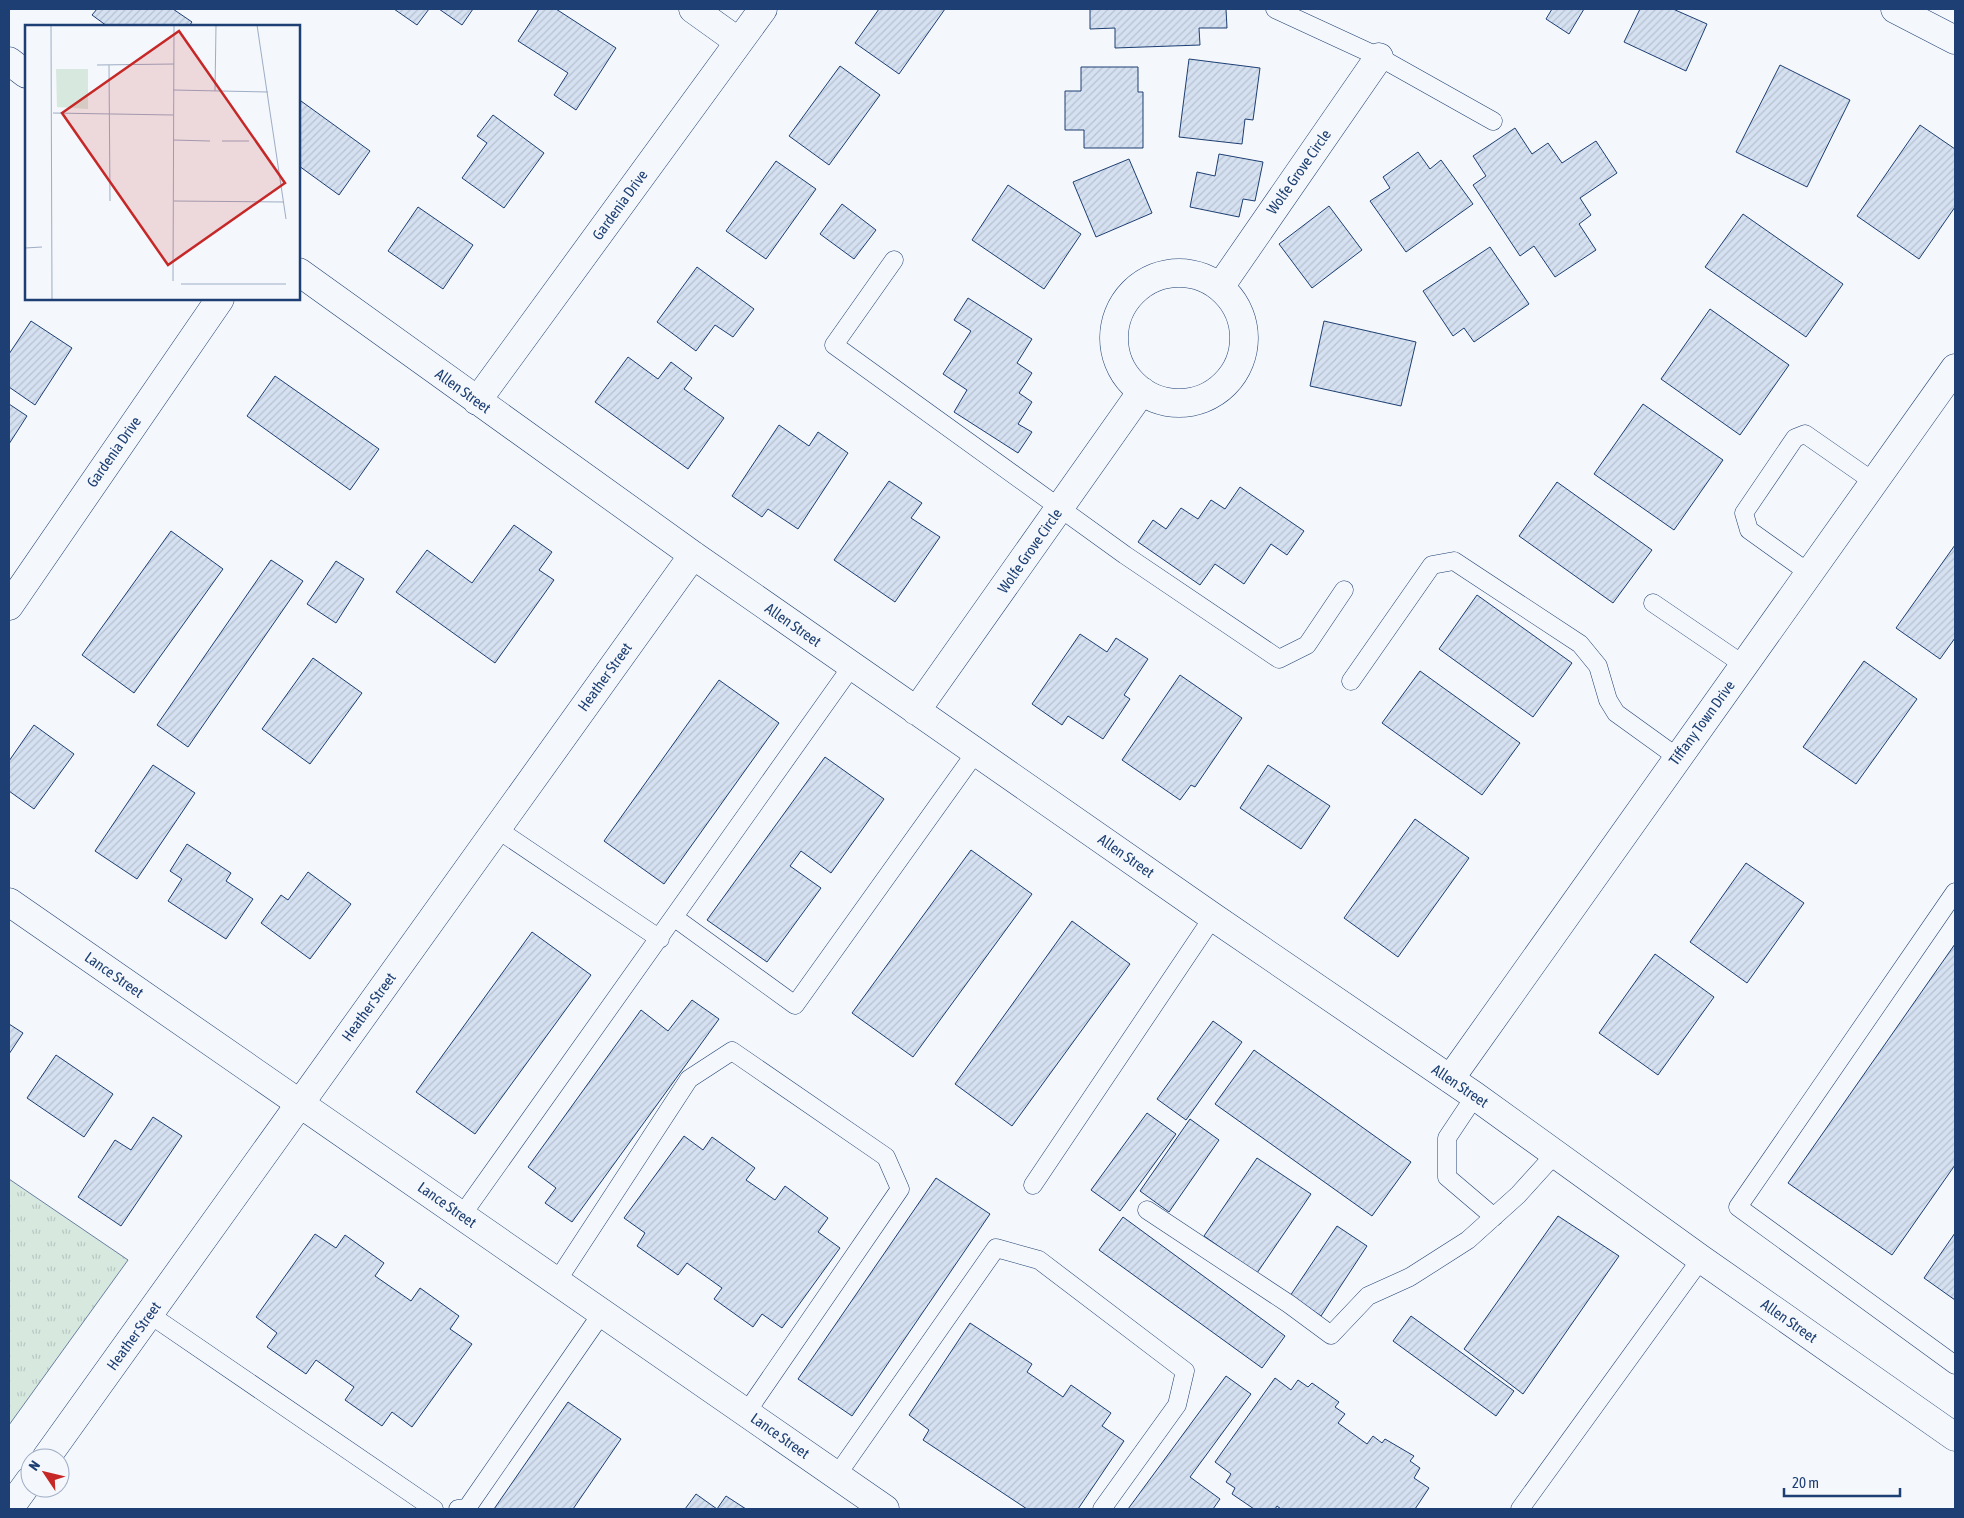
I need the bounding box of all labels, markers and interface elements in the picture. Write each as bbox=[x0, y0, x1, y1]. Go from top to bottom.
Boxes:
inset map bbox=[25, 25, 300, 300]
street label: Wolfe Grove Circle bbox=[1263, 126, 1334, 217]
street label: Gardenia Drive bbox=[589, 166, 651, 243]
street label: Allen Street bbox=[432, 365, 494, 416]
street label: Gardenia Drive bbox=[83, 413, 144, 490]
street label: Wolfe Grove Circle bbox=[994, 505, 1065, 596]
street label: Allen Street bbox=[762, 599, 824, 650]
street label: Heather Street bbox=[574, 639, 635, 714]
street label: Tiffany Town Drive bbox=[1665, 677, 1738, 768]
street label: Allen Street bbox=[1095, 830, 1157, 881]
street label: Lance Street bbox=[82, 948, 147, 1001]
street label: Heather Street bbox=[338, 969, 399, 1044]
street label: Allen Street bbox=[1429, 1061, 1492, 1111]
street label: Lance Street bbox=[415, 1178, 480, 1231]
street label: Allen Street bbox=[1758, 1295, 1820, 1346]
street label: Heather Street bbox=[103, 1298, 164, 1373]
street label: Lance Street bbox=[748, 1409, 813, 1462]
north arrow bbox=[20, 1448, 70, 1498]
text: N bbox=[25, 1458, 43, 1474]
scale bar bbox=[1784, 1466, 1900, 1498]
text: 20 m bbox=[1792, 1474, 1819, 1491]

